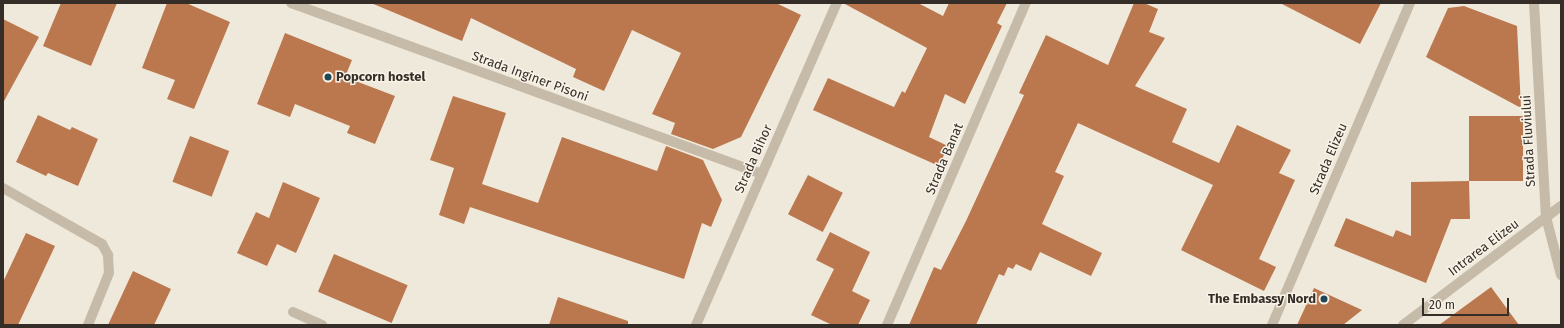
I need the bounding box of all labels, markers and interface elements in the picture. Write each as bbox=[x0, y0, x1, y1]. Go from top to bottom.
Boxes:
street label: Strada Inginer Pisoni bbox=[470, 49, 590, 105]
place label: Popcorn hostel bbox=[336, 69, 425, 85]
marker: Popcorn hostel bbox=[323, 72, 333, 82]
street label: Strada Fluviului bbox=[1519, 95, 1539, 187]
street label: Strada Banat bbox=[923, 121, 967, 197]
street label: Strada Elizeu bbox=[1307, 121, 1351, 197]
street label: Strada Bihor bbox=[732, 122, 776, 196]
street label: Intrarea Elizeu bbox=[1446, 216, 1522, 280]
scale bar bbox=[1424, 290, 1511, 316]
place label: The Embassy Nord bbox=[1208, 291, 1316, 307]
marker: The Embassy Nord bbox=[1319, 294, 1329, 304]
text: 20 m bbox=[1429, 298, 1455, 312]

